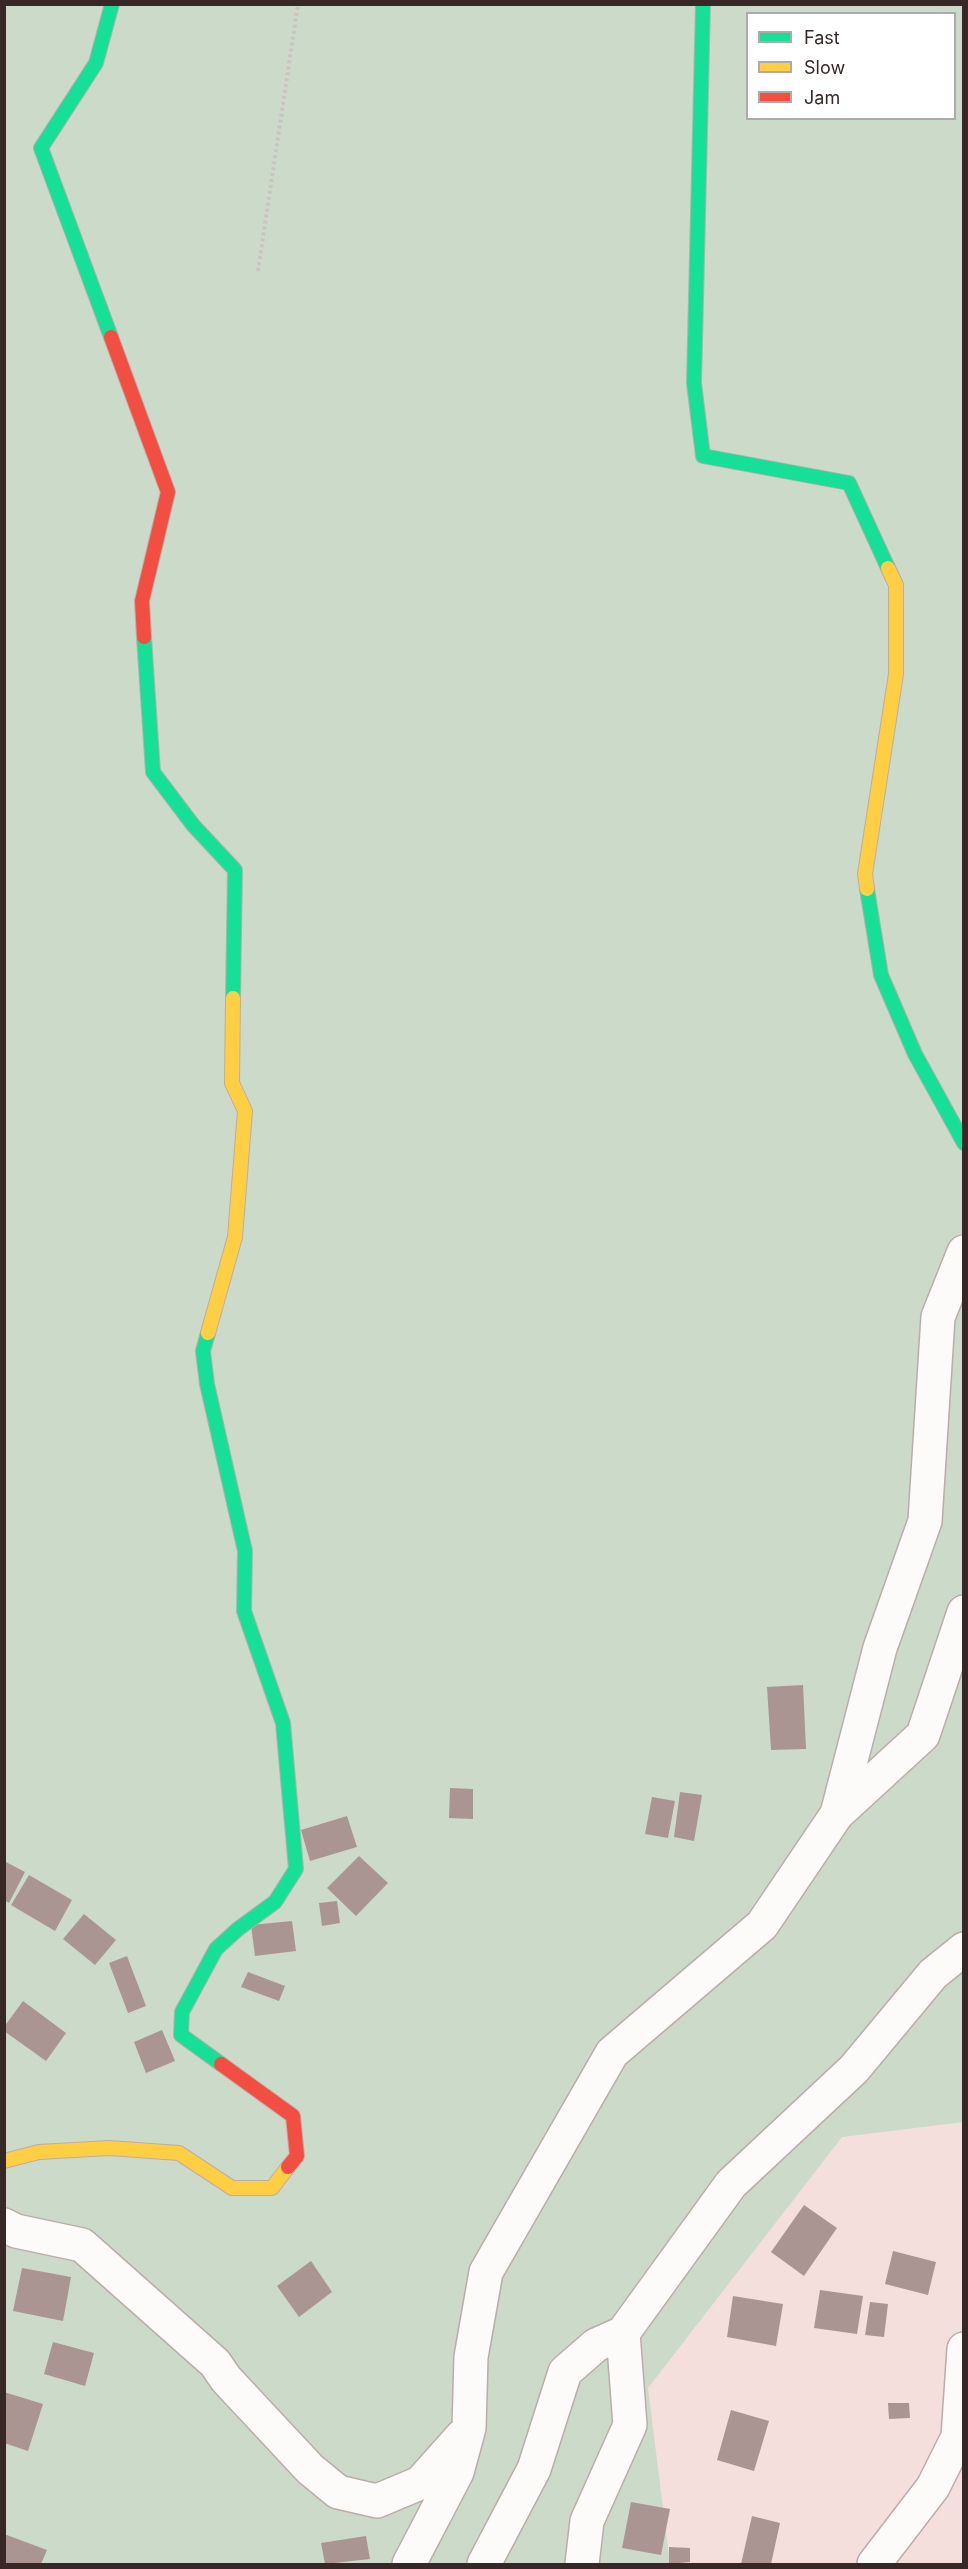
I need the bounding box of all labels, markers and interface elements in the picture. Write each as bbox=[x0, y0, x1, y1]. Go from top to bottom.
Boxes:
legend bbox=[746, 12, 956, 120]
text: Fast bbox=[804, 27, 840, 48]
text: Slow bbox=[804, 57, 845, 78]
text: Jam bbox=[804, 87, 840, 108]

